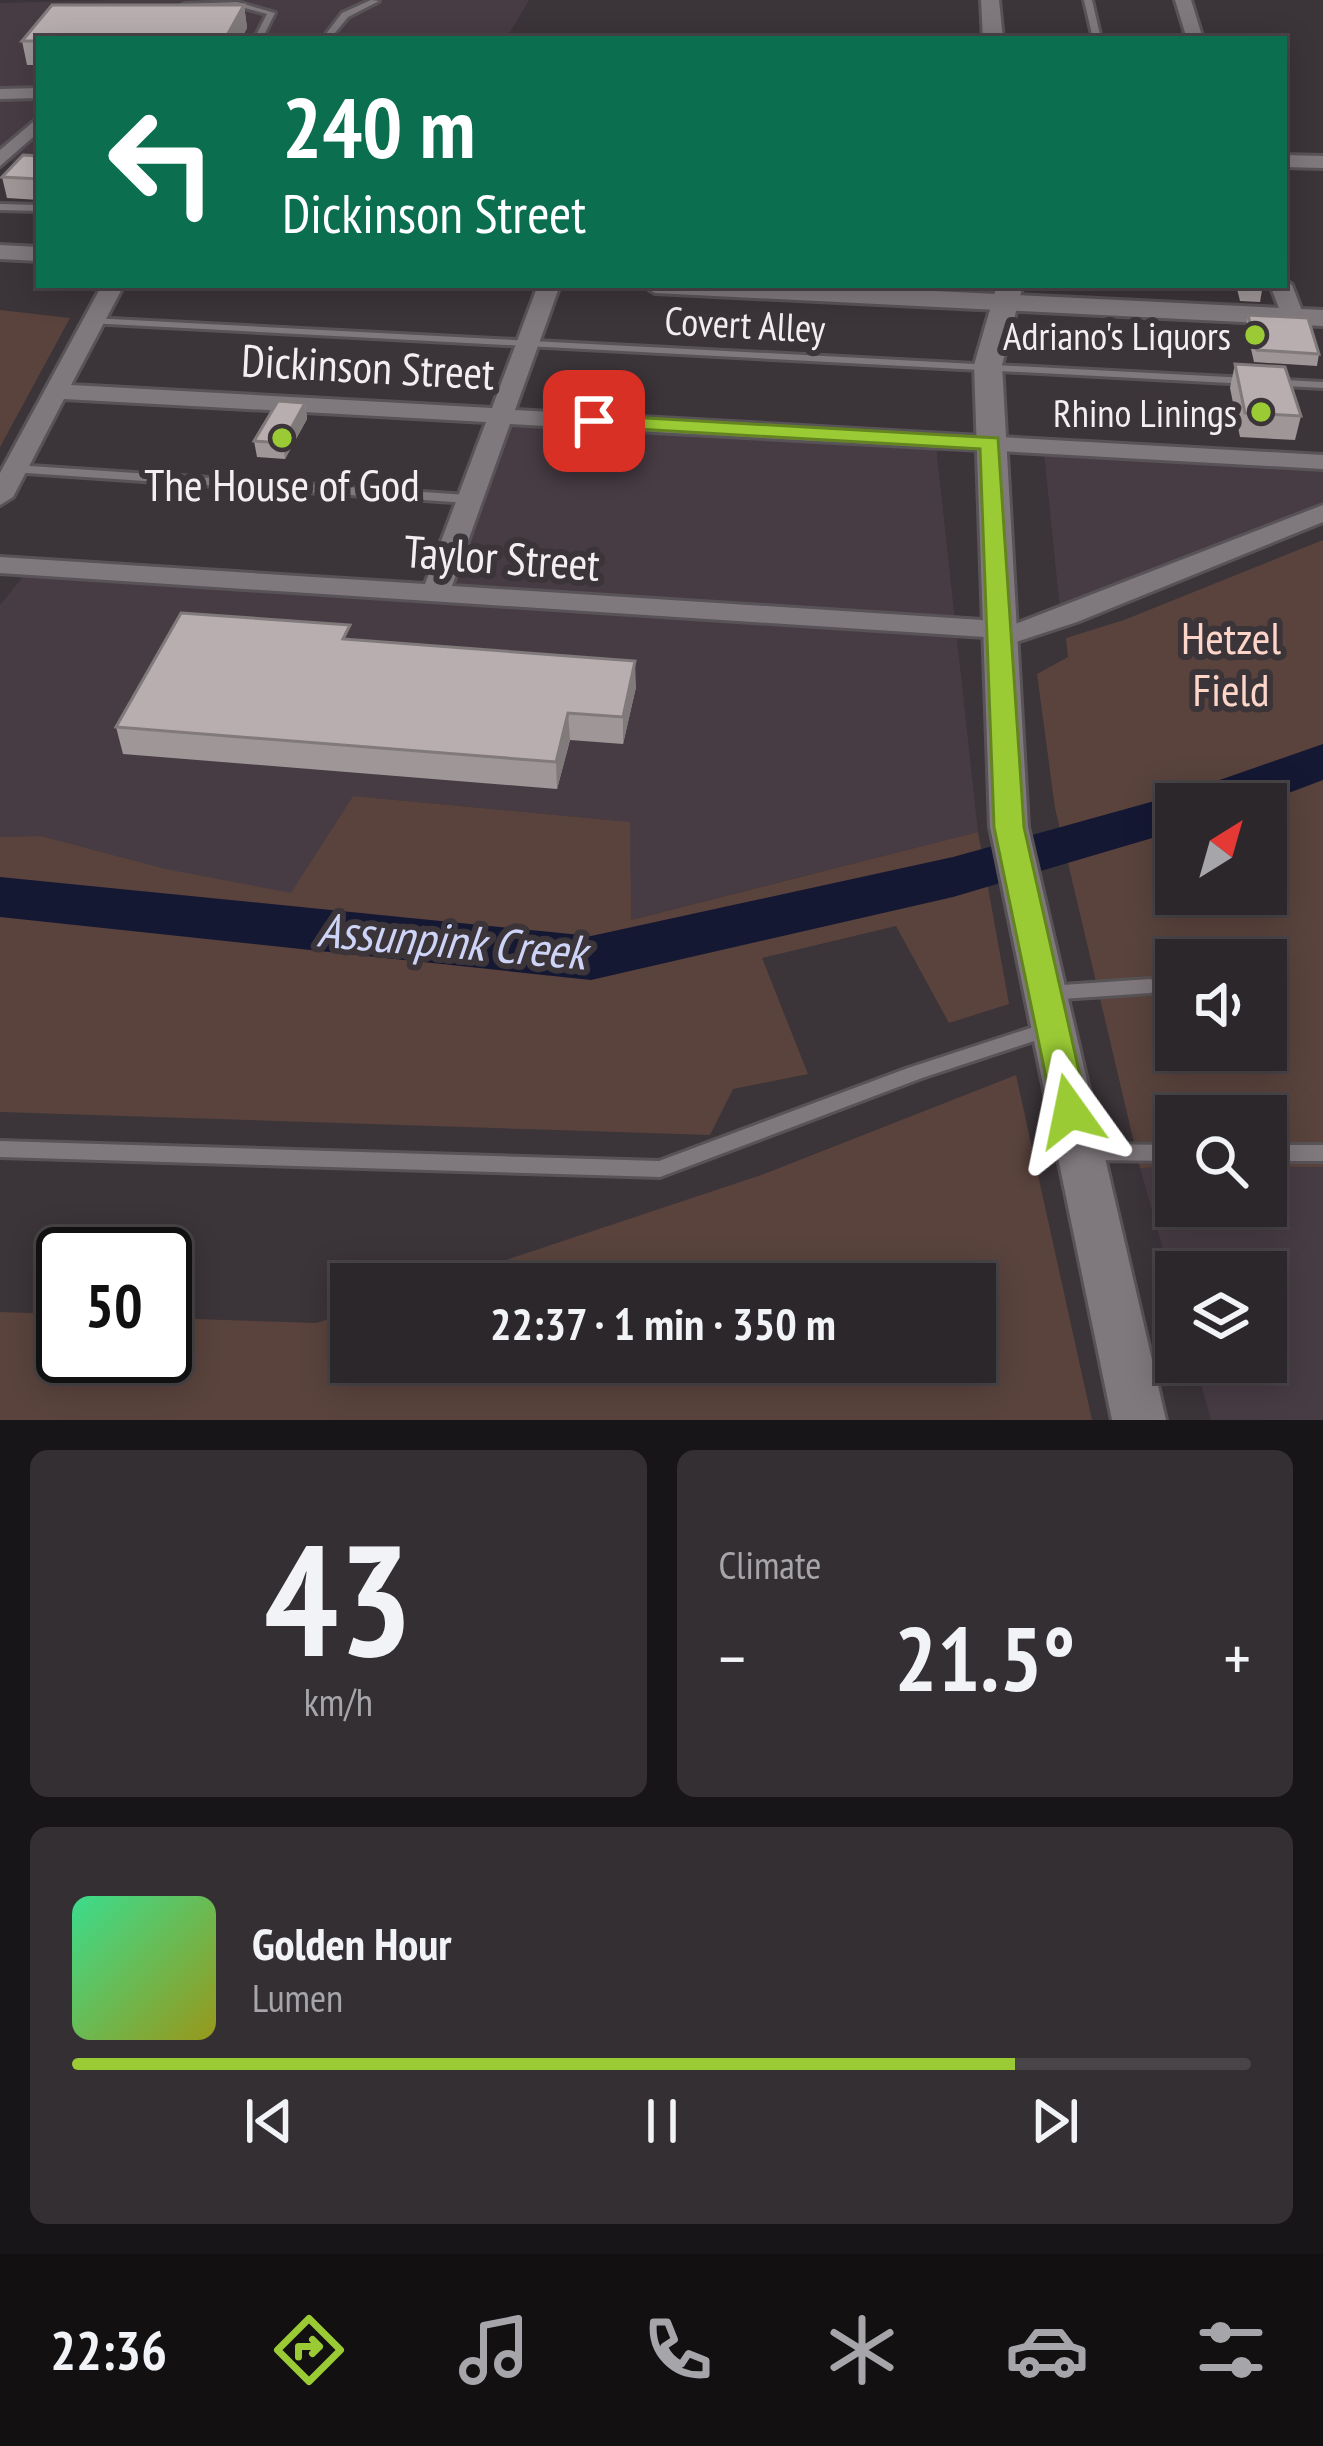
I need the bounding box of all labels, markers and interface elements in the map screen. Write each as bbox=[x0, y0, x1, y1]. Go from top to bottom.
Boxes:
text: 240 m bbox=[282, 72, 475, 181]
icon: left bbox=[84, 84, 240, 240]
text: Dickinson Street bbox=[282, 178, 586, 248]
street label: Covert Alley bbox=[663, 294, 827, 354]
place label: Adriano's Liquors bbox=[1003, 310, 1231, 361]
marker: Adriano's Liquors bbox=[1242, 322, 1268, 348]
street label: Dickinson Street bbox=[240, 330, 497, 402]
pin bbox=[543, 370, 645, 472]
place label: Rhino Linings bbox=[1053, 387, 1237, 438]
icon: arrive bbox=[561, 388, 627, 454]
marker: Rhino Linings bbox=[1248, 399, 1274, 425]
marker: The House of God bbox=[269, 425, 295, 451]
place label: The House of God bbox=[144, 455, 420, 513]
street label: Taylor Street bbox=[402, 521, 602, 593]
park label: Hetzel Field bbox=[1181, 608, 1281, 718]
north arrow bbox=[1155, 783, 1287, 915]
map controls bbox=[1155, 783, 1287, 1383]
water label: Assunpink Creek bbox=[315, 897, 594, 983]
button: sound bbox=[1155, 939, 1287, 1071]
position arrow bbox=[1007, 1048, 1133, 1174]
button: search bbox=[1155, 1095, 1287, 1227]
speed limit sign: 50 bbox=[36, 1227, 192, 1383]
button: layers bbox=[1155, 1251, 1287, 1383]
text: 22:37 · 1 min · 350 m bbox=[490, 1294, 836, 1352]
text: 43 bbox=[264, 1497, 413, 1699]
text: Climate bbox=[719, 1539, 821, 1590]
text: 21.5° bbox=[894, 1599, 1075, 1716]
text: − bbox=[719, 1615, 746, 1700]
text: + bbox=[1224, 1615, 1251, 1700]
text: km/h bbox=[304, 1676, 373, 1727]
text: Golden Hour bbox=[252, 1914, 452, 1972]
text: Lumen bbox=[252, 1972, 343, 2023]
icon: previous bbox=[236, 2088, 302, 2154]
icon: pause bbox=[629, 2088, 695, 2154]
icon: next bbox=[1022, 2088, 1088, 2154]
icon: directions bbox=[267, 2308, 351, 2392]
icon: music bbox=[452, 2308, 536, 2392]
icon: phone bbox=[636, 2308, 720, 2392]
icon: climate bbox=[820, 2308, 904, 2392]
icon: car bbox=[1005, 2308, 1089, 2392]
icon: filters bbox=[1189, 2308, 1273, 2392]
text: 22:36 bbox=[50, 2315, 167, 2385]

